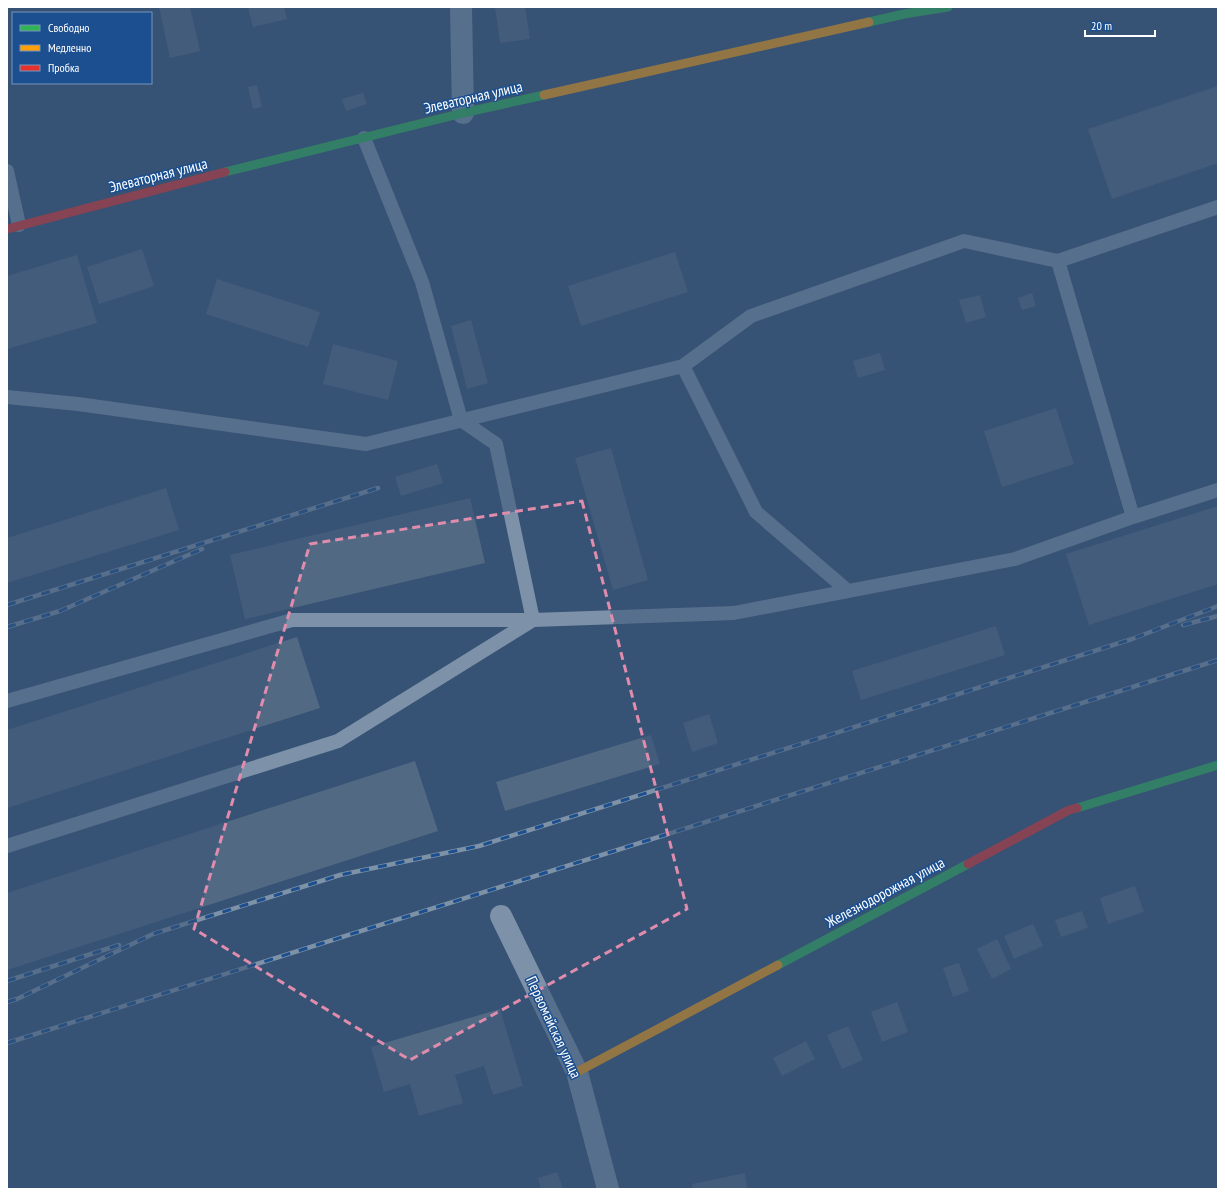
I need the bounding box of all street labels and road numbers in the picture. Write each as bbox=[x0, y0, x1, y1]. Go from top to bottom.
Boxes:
street label: Элеваторная улица bbox=[422, 76, 524, 118]
street label: Элеваторная улица bbox=[107, 154, 209, 196]
street label: Железнодорожная улица bbox=[821, 853, 948, 932]
street label: Первомайская улица bbox=[522, 973, 586, 1081]

